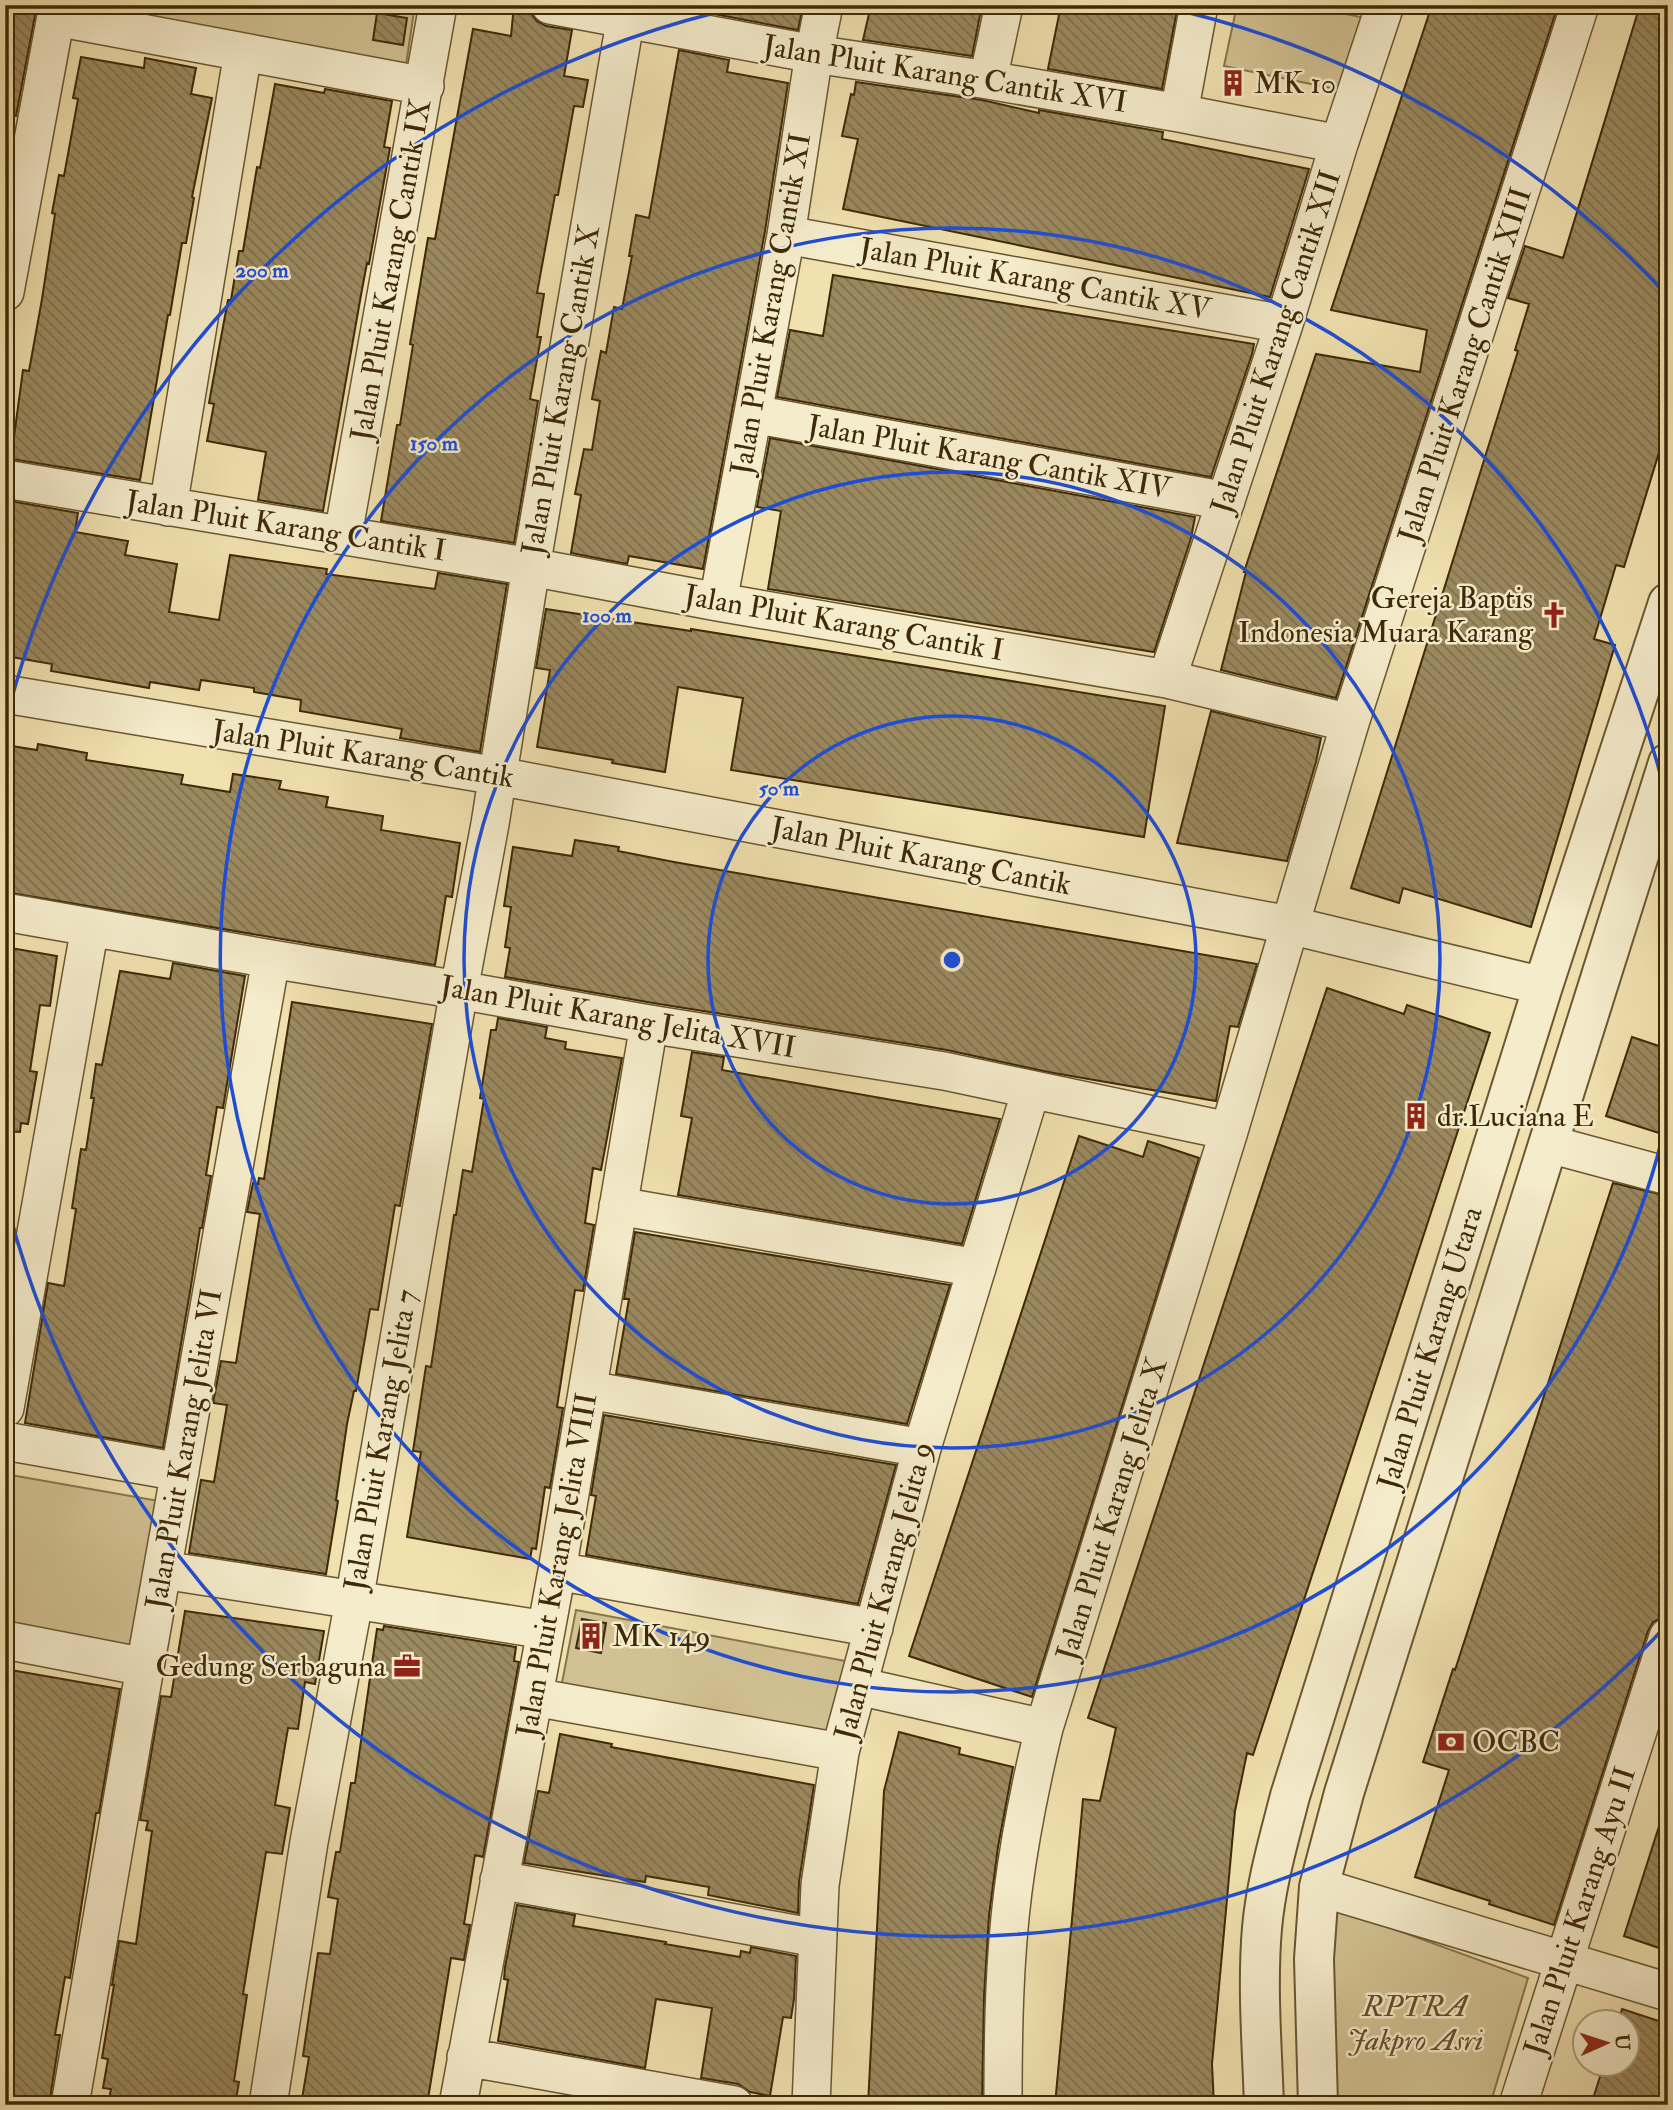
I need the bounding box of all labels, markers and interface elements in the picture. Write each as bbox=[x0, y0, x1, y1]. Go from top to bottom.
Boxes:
street label: Jalan Pluit Karang Cantik XVI bbox=[759, 27, 1130, 121]
place label: MK 10 bbox=[1254, 65, 1336, 102]
building icon: MK 10 bbox=[1218, 68, 1248, 98]
street label: Jalan Pluit Karang Cantik IX bbox=[343, 96, 439, 445]
street label: Jalan Pluit Karang Cantik XI bbox=[723, 130, 819, 479]
street label: Jalan Pluit Karang Cantik XII bbox=[1203, 166, 1349, 519]
street label: Jalan Pluit Karang Cantik XIII bbox=[1390, 183, 1540, 548]
street label: Jalan Pluit Karang Cantik X bbox=[514, 222, 608, 559]
street label: Jalan Pluit Karang Cantik XV bbox=[856, 230, 1215, 328]
text: 200 m bbox=[236, 257, 289, 284]
street label: Jalan Pluit Karang Cantik XIV bbox=[804, 407, 1175, 507]
text: 150 m bbox=[410, 430, 459, 457]
street label: Jalan Pluit Karang Cantik I bbox=[122, 482, 449, 570]
street label: Jalan Pluit Karang Cantik I bbox=[681, 577, 1006, 669]
place label: Gereja Baptis Indonesia Muara Karang bbox=[1238, 580, 1534, 651]
church icon: Gereja Baptis Indonesia Muara Karang bbox=[1539, 600, 1569, 630]
text: 100 m bbox=[582, 602, 633, 629]
street label: Jalan Pluit Karang Cantik bbox=[208, 712, 517, 796]
text: 50 m bbox=[759, 775, 800, 802]
street label: Jalan Pluit Karang Cantik bbox=[767, 809, 1074, 903]
centre of rings bbox=[940, 948, 964, 972]
street label: Jalan Pluit Karang Jelita XVII bbox=[437, 967, 799, 1066]
place label: dr.Luciana E bbox=[1437, 1098, 1594, 1135]
building icon: dr.Luciana E bbox=[1401, 1101, 1431, 1131]
street label: Jalan Pluit Karang Utara bbox=[1369, 1202, 1491, 1495]
street label: Jalan Pluit Karang Jelita VI bbox=[137, 1286, 230, 1613]
street label: Jalan Pluit Karang Jelita 7 bbox=[336, 1286, 426, 1595]
street label: Jalan Pluit Karang Jelita X bbox=[1048, 1353, 1176, 1666]
street label: Jalan Pluit Karang Jelita VIII bbox=[508, 1390, 606, 1741]
street label: Jalan Pluit Karang Jelita 9 bbox=[826, 1438, 942, 1745]
place label: MK 149 bbox=[612, 1618, 711, 1655]
building icon: MK 149 bbox=[576, 1621, 606, 1651]
place label: Gedung Serbaguna bbox=[156, 1648, 387, 1685]
office icon: Gedung Serbaguna bbox=[392, 1651, 422, 1681]
place label: OCBC bbox=[1472, 1724, 1560, 1761]
bank icon: OCBC bbox=[1436, 1727, 1466, 1757]
street label: Jalan Pluit Karang Ayu II bbox=[1516, 1762, 1644, 2061]
park label: RPTRA Jakpro Asri bbox=[1347, 1988, 1483, 2059]
north arrow bbox=[1572, 2008, 1642, 2078]
text: U bbox=[1610, 2034, 1634, 2051]

